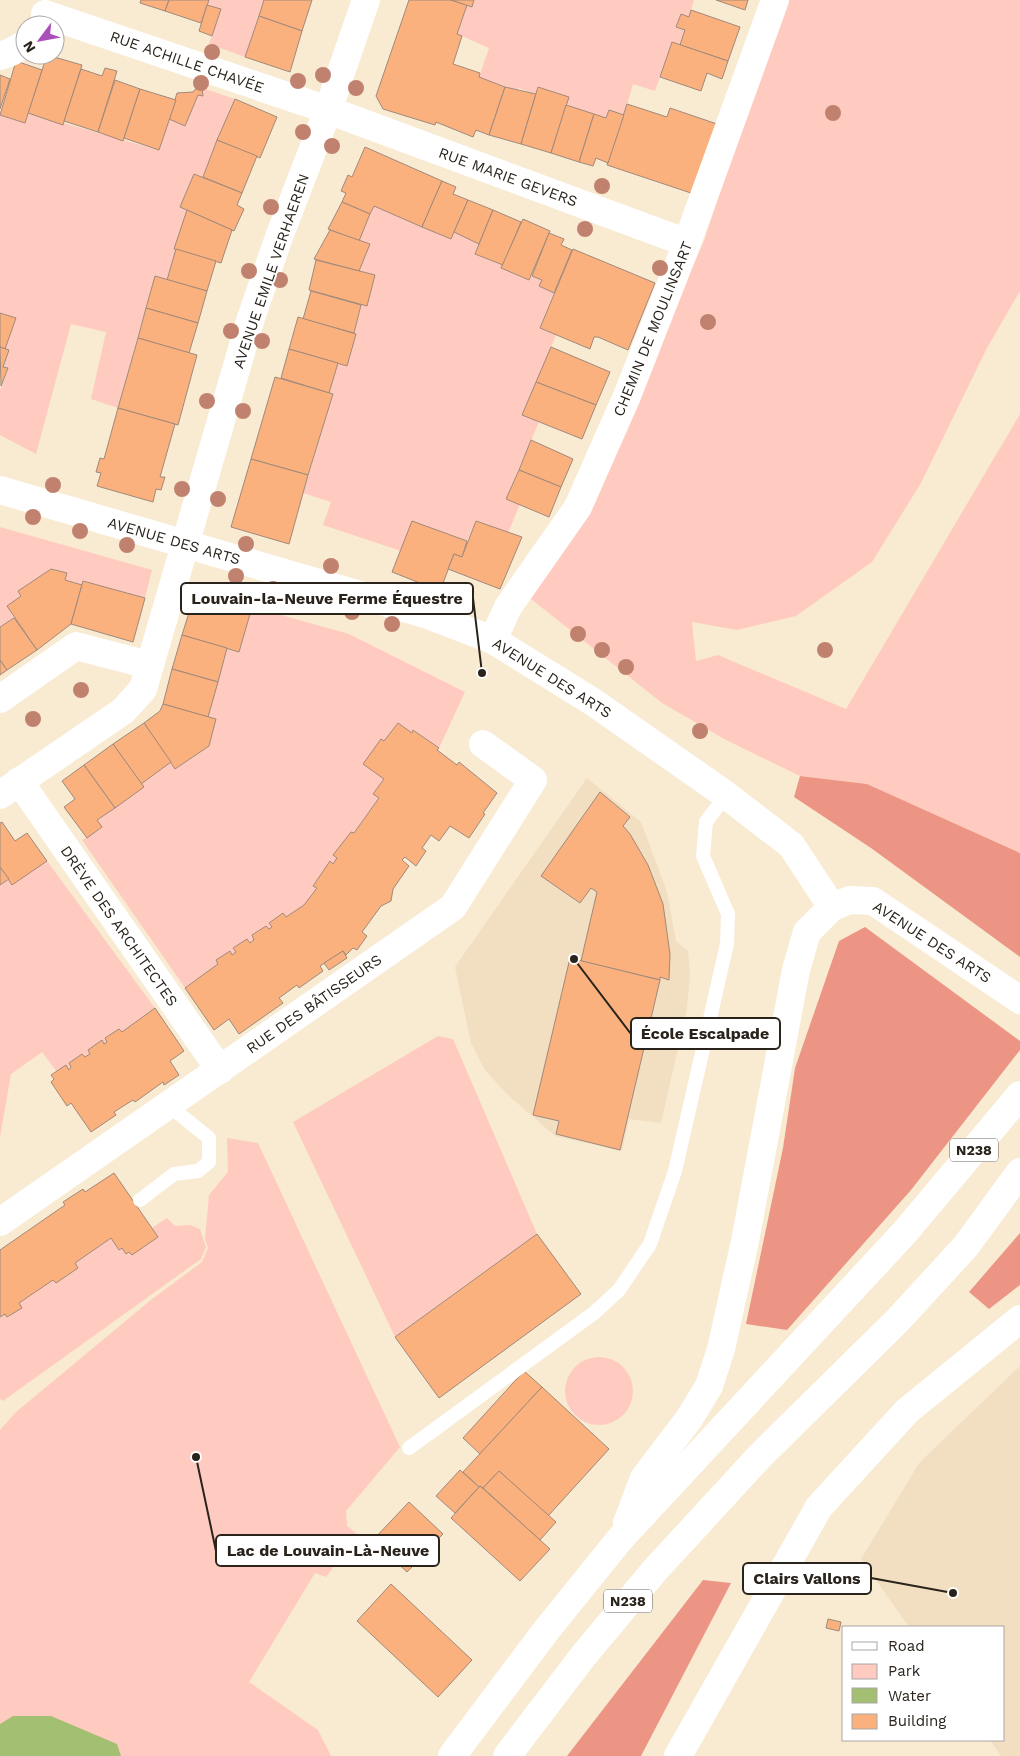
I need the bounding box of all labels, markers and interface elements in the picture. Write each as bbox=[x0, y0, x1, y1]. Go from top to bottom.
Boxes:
north arrow bbox=[15, 15, 65, 65]
street label: RUE ACHILLE CHAVÉE bbox=[108, 27, 266, 97]
text: N bbox=[19, 38, 39, 56]
street label: RUE MARIE GEVERS bbox=[436, 144, 580, 210]
street label: AVENUE EMILE VERHAEREN bbox=[229, 171, 313, 371]
street label: CHEMIN DE MOULINSART bbox=[610, 239, 696, 419]
street label: AVENUE DES ARTS bbox=[106, 513, 242, 569]
callout: Louvain-la-Neuve Ferme Équestre bbox=[181, 583, 473, 614]
text: Louvain-la-Neuve Ferme Équestre bbox=[191, 589, 463, 608]
street label: AVENUE DES ARTS bbox=[489, 634, 615, 722]
street label: DRÈVE DES ARCHITECTES bbox=[57, 842, 181, 1010]
street label: AVENUE DES ARTS bbox=[870, 897, 994, 987]
street label: RUE DES BÂTISSEURS bbox=[243, 950, 385, 1058]
callout: École Escalpade bbox=[631, 1018, 780, 1049]
text: École Escalpade bbox=[641, 1024, 769, 1043]
road number: N238 bbox=[950, 1138, 998, 1162]
callout: Lac de Louvain-Là-Neuve bbox=[216, 1535, 439, 1566]
text: Lac de Louvain-Là-Neuve bbox=[227, 1541, 429, 1560]
callout: Clairs Vallons bbox=[743, 1563, 871, 1594]
text: Clairs Vallons bbox=[753, 1569, 861, 1588]
road number: N238 bbox=[604, 1590, 652, 1612]
legend bbox=[842, 1626, 1005, 1741]
text: Road bbox=[888, 1637, 925, 1655]
text: Park bbox=[888, 1662, 921, 1680]
text: Water bbox=[888, 1687, 931, 1705]
text: Building bbox=[888, 1712, 946, 1730]

